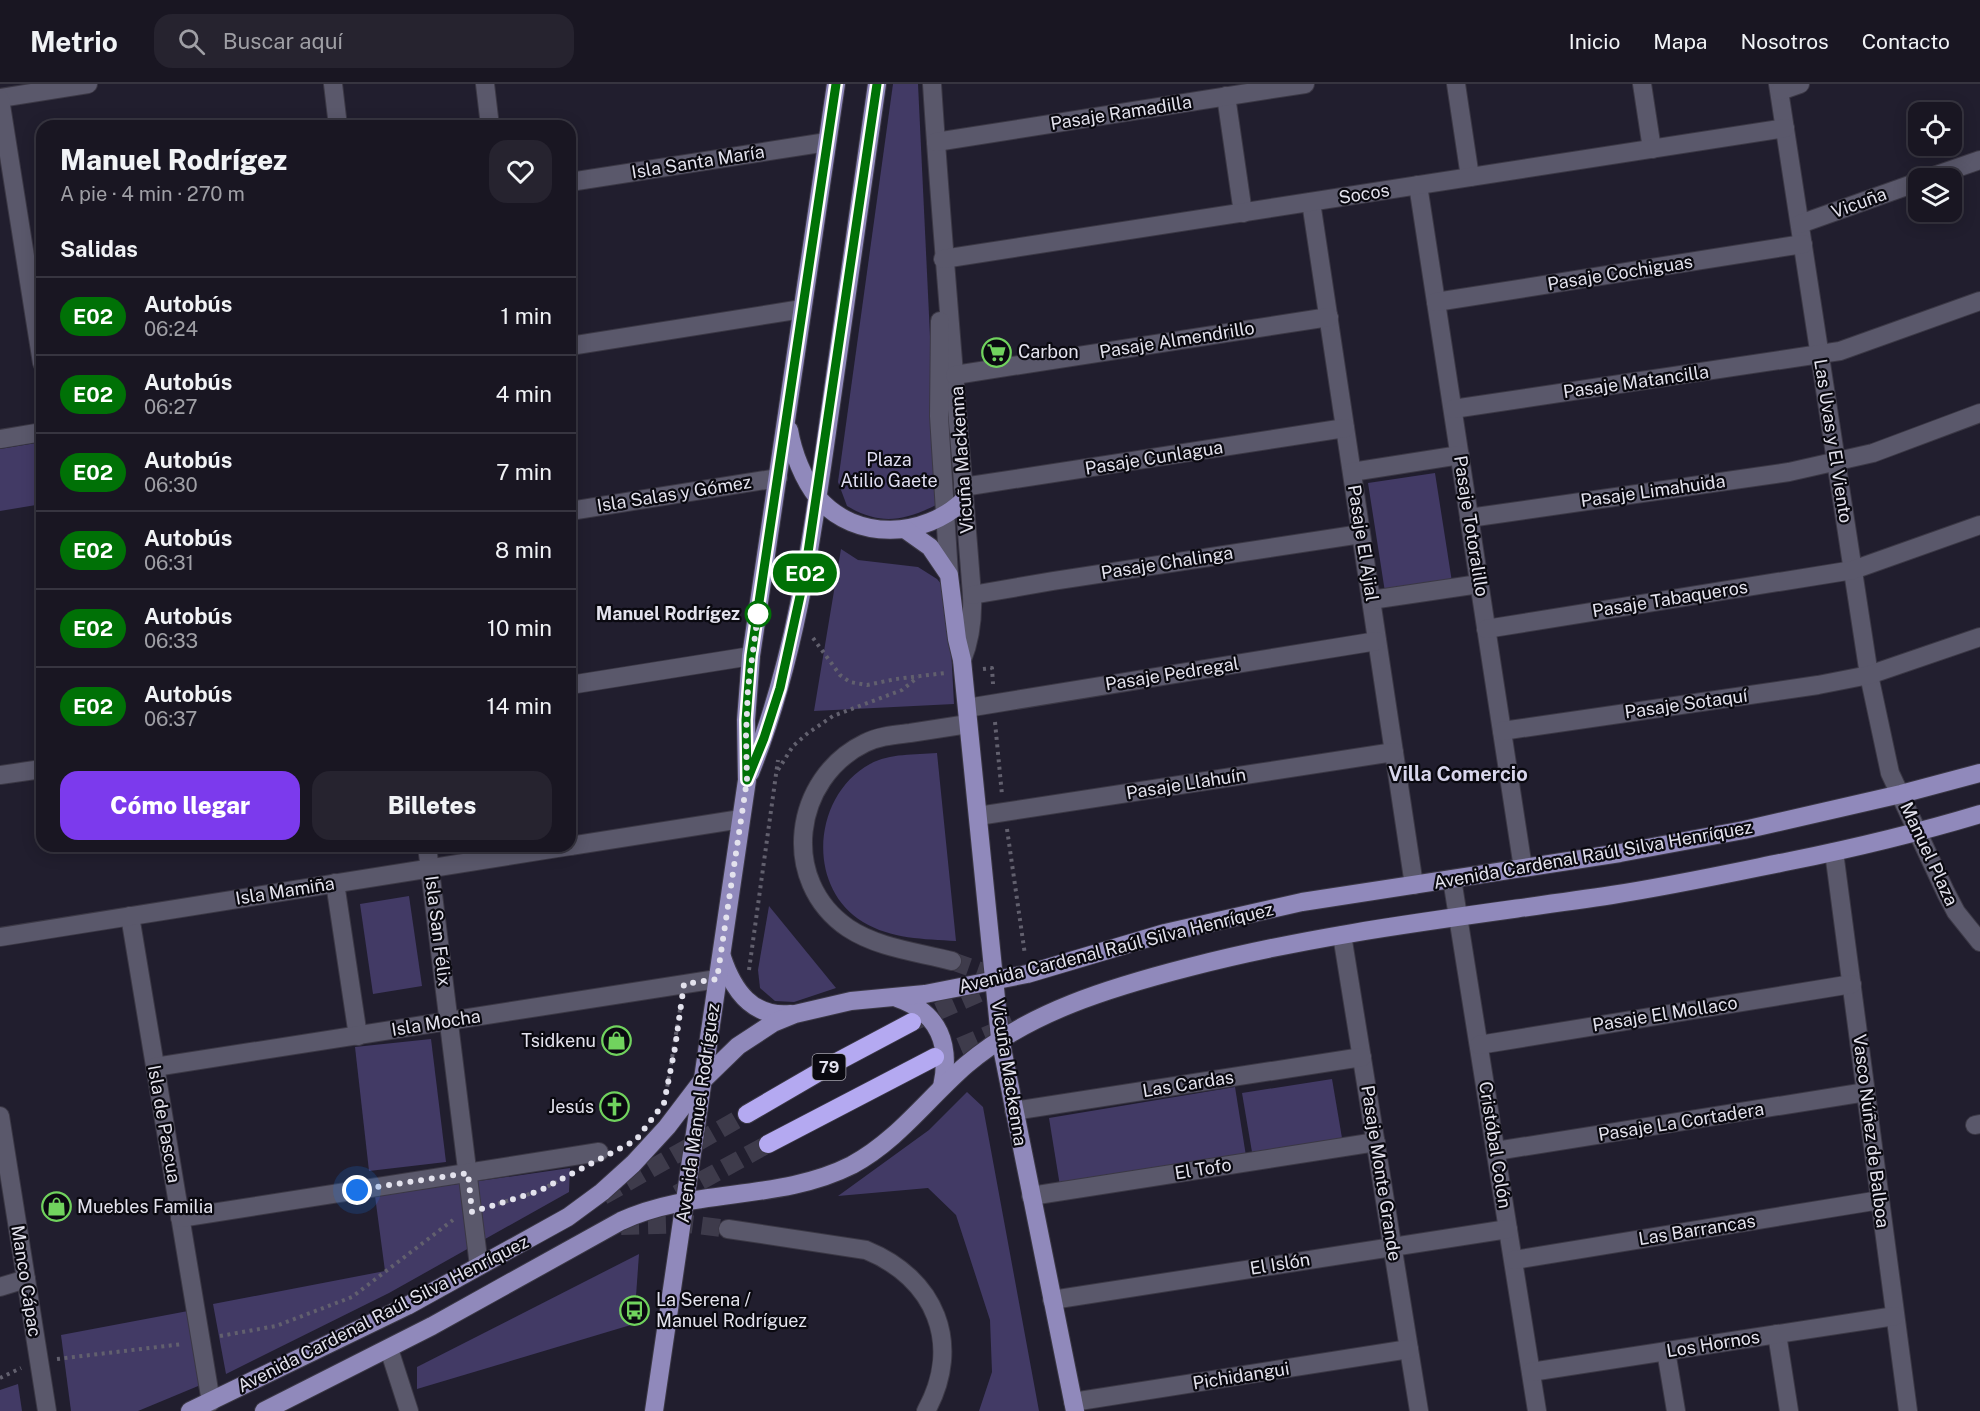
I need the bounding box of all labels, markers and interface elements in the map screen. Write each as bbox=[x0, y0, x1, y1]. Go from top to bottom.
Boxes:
search box bbox=[154, 14, 574, 68]
text: Metrio bbox=[30, 25, 118, 58]
icon: search bbox=[175, 25, 208, 58]
text: Buscar aquí bbox=[223, 28, 343, 54]
text: Inicio bbox=[1569, 29, 1620, 54]
text: Mapa bbox=[1653, 29, 1707, 54]
text: Nosotros bbox=[1740, 29, 1829, 54]
text: Contacto bbox=[1862, 29, 1950, 54]
street label: Pasaje Ramadilla bbox=[1049, 91, 1193, 134]
map controls bbox=[1908, 102, 1962, 222]
button: locate bbox=[1908, 102, 1962, 156]
button: heart bbox=[489, 140, 552, 203]
street label: Isla Santa María bbox=[630, 141, 766, 182]
text: Manuel Rodrígez bbox=[60, 143, 287, 176]
button: layers bbox=[1908, 168, 1962, 222]
street label: Socos bbox=[1337, 179, 1391, 208]
text: A pie · 4 min · 270 m bbox=[60, 182, 245, 206]
street label: Vicuña bbox=[1828, 183, 1889, 222]
text: Salidas bbox=[60, 236, 138, 262]
street label: Pasaje Cochiguas bbox=[1546, 251, 1694, 294]
text: Autobús bbox=[144, 291, 232, 317]
text: 1 min bbox=[500, 303, 552, 329]
text: E02 bbox=[73, 304, 113, 329]
text: 06:24 bbox=[144, 317, 198, 341]
street label: Pasaje Almendrillo bbox=[1098, 317, 1256, 362]
supermarket icon: Carbon bbox=[981, 336, 1013, 368]
place label: Carbon bbox=[1018, 341, 1079, 362]
street label: Las Uvas y El Viento bbox=[1810, 357, 1857, 525]
street label: Pasaje Matancilla bbox=[1562, 361, 1710, 402]
text: Autobús bbox=[144, 369, 232, 395]
text: 4 min bbox=[496, 381, 552, 407]
text: E02 bbox=[73, 382, 113, 407]
street label: Vicuña Mackenna bbox=[946, 386, 977, 534]
text: 06:27 bbox=[144, 395, 197, 419]
street label: Pasaje Cunlagua bbox=[1083, 436, 1224, 479]
text: Autobús bbox=[144, 447, 232, 473]
park label: Plaza Atilio Gaete bbox=[840, 449, 938, 491]
street label: Pasaje Totoralillo bbox=[1450, 454, 1493, 598]
text: 7 min bbox=[496, 459, 552, 485]
text: E02 bbox=[73, 460, 113, 485]
street label: Pasaje Limahuida bbox=[1579, 470, 1727, 511]
street label: Isla Salas y Gómez bbox=[595, 471, 753, 516]
text: 06:30 bbox=[144, 473, 198, 497]
street label: Pasaje El Ajial bbox=[1344, 483, 1383, 603]
text: Autobús bbox=[144, 525, 232, 551]
text: 8 min bbox=[495, 537, 552, 563]
text: E02 bbox=[73, 538, 113, 563]
street label: Pasaje Chalinga bbox=[1099, 542, 1234, 583]
text: 06:31 bbox=[144, 551, 194, 575]
line badge: E02 bbox=[770, 554, 840, 592]
text: E02 bbox=[785, 561, 825, 586]
street label: Pasaje Tabaqueros bbox=[1591, 576, 1749, 621]
marker: Manuel Rodrígez bbox=[745, 601, 771, 627]
text: Autobús bbox=[144, 603, 232, 629]
place label: Manuel Rodrígez bbox=[596, 603, 740, 624]
text: 10 min bbox=[487, 615, 552, 641]
text: E02 bbox=[73, 616, 113, 641]
text: 06:33 bbox=[144, 629, 198, 653]
street label: Pasaje Pedregal bbox=[1104, 653, 1240, 694]
text: Autobús bbox=[144, 681, 232, 707]
street label: Pasaje Sotaquí bbox=[1623, 684, 1749, 723]
text: 14 min bbox=[487, 693, 552, 719]
text: E02 bbox=[73, 694, 113, 719]
text: 06:37 bbox=[144, 707, 197, 731]
district label: Villa Comercio bbox=[1388, 762, 1528, 786]
street label: Pasaje Llahuín bbox=[1125, 764, 1247, 803]
button: Cómo llegar bbox=[60, 771, 300, 840]
button: Billetes bbox=[312, 771, 552, 840]
street label: Manuel Plaza bbox=[1896, 799, 1963, 909]
street label: Avenida Cardenal Raúl Silva Henríquez bbox=[1432, 816, 1754, 893]
street label: Isla Mamiña bbox=[234, 872, 336, 909]
street label: Isla San Félix bbox=[421, 874, 456, 987]
street label: Avenida Cardenal Raúl Silva Henríquez bbox=[956, 898, 1275, 997]
street label: Pasaje El Mollaco bbox=[1591, 992, 1739, 1035]
street label: Vicuña Mackenna bbox=[988, 998, 1031, 1147]
street label: Avenida Manuel Rodríguez bbox=[672, 1002, 723, 1224]
street label: Isla Mocha bbox=[390, 1005, 482, 1040]
shop icon: Tsidkenu bbox=[601, 1025, 633, 1057]
place label: Tsidkenu bbox=[521, 1030, 596, 1051]
street label: Vasco Núñez de Balboa bbox=[1849, 1033, 1894, 1229]
road number: 79 bbox=[812, 1054, 846, 1080]
street label: Isla de Pascua bbox=[144, 1063, 185, 1184]
street label: Las Cardas bbox=[1141, 1066, 1235, 1101]
street label: Cristóbal Colón bbox=[1475, 1080, 1516, 1210]
street label: Pasaje Monte Grande bbox=[1357, 1083, 1406, 1262]
church icon: Jesús bbox=[599, 1091, 631, 1123]
place label: Jesús bbox=[548, 1096, 594, 1117]
street label: Pasaje La Cortadera bbox=[1596, 1098, 1765, 1145]
street label: El Tofo bbox=[1173, 1154, 1233, 1183]
your location bbox=[342, 1175, 372, 1205]
shop icon: Muebles Familia bbox=[40, 1191, 72, 1223]
place label: Muebles Familia bbox=[77, 1196, 213, 1217]
street label: Las Barrancas bbox=[1637, 1210, 1757, 1249]
street label: Manco Cápac bbox=[7, 1223, 46, 1338]
street label: Avenida Cardenal Raúl Silva Henríquez bbox=[234, 1231, 532, 1396]
street label: El Islón bbox=[1248, 1248, 1311, 1279]
place label: La Serena / Manuel Rodríguez bbox=[656, 1289, 807, 1331]
bus stop icon: La Serena / Manuel Rodríguez bbox=[619, 1294, 651, 1326]
street label: Los Hornos bbox=[1665, 1326, 1761, 1361]
street label: Pichidangui bbox=[1191, 1358, 1291, 1393]

